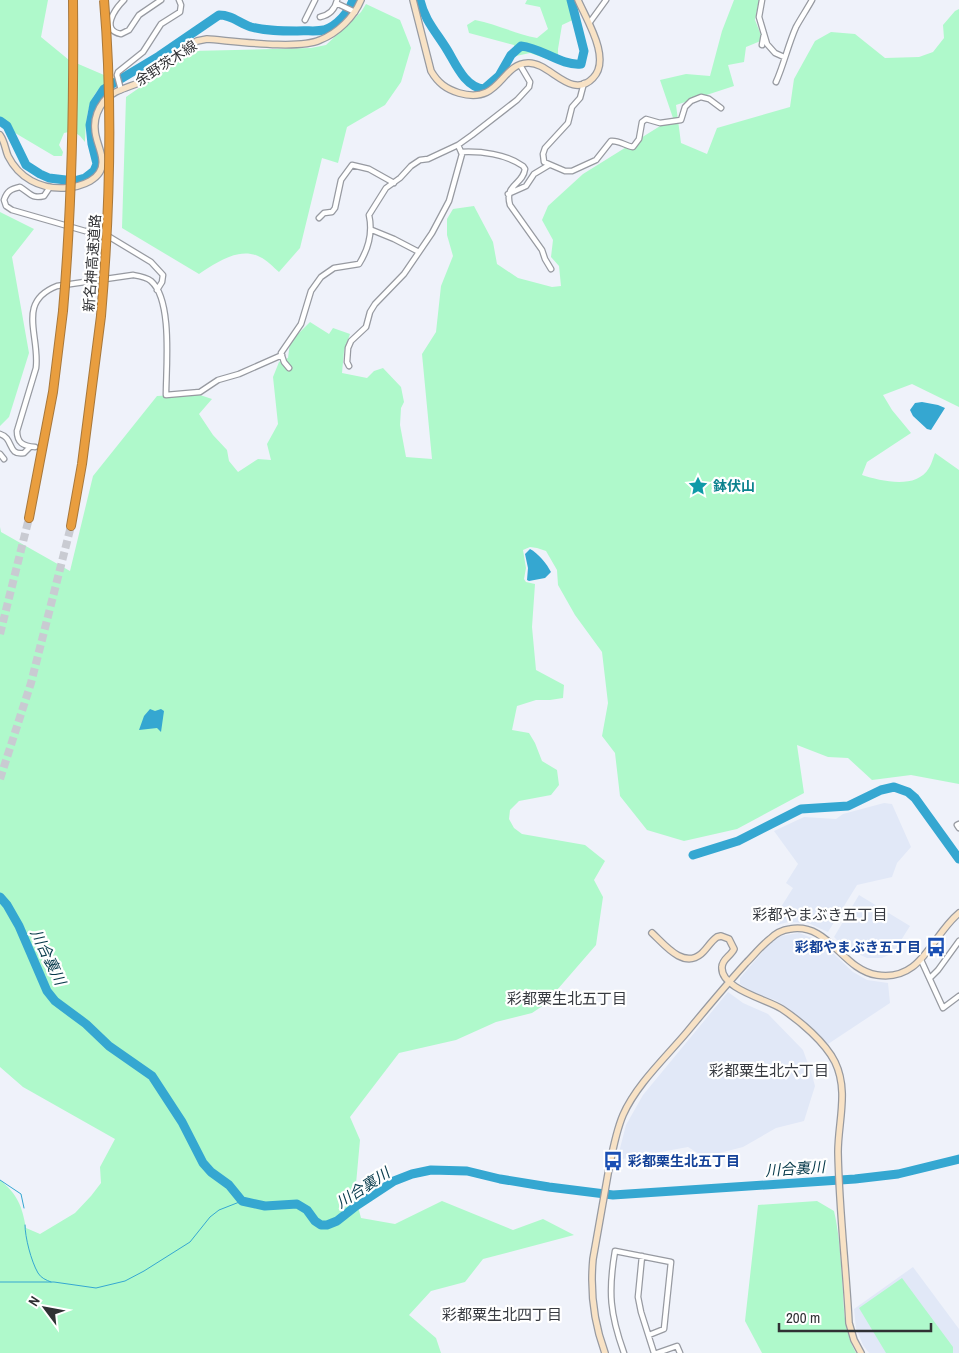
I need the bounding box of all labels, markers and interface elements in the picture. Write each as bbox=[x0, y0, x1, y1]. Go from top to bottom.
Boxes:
street label: 余野茨木線 bbox=[132, 36, 200, 90]
street label: 新名神高速道路 bbox=[80, 213, 104, 313]
place icon: 鉢伏山 bbox=[687, 475, 709, 497]
place label: 鉢伏山 bbox=[713, 477, 755, 495]
district label: 彩都やまぶき五丁目 bbox=[752, 904, 888, 925]
water label: 川合裏川 bbox=[26, 925, 72, 990]
bus stop icon: 彩都やまぶき五丁目 bbox=[925, 936, 947, 958]
place label: 彩都やまぶき五丁目 bbox=[795, 938, 921, 956]
district label: 彩都粟生北五丁目 bbox=[507, 988, 627, 1009]
district label: 彩都粟生北六丁目 bbox=[709, 1060, 829, 1081]
bus stop icon: 彩都栗生北五丁目 bbox=[602, 1150, 624, 1172]
place label: 彩都栗生北五丁目 bbox=[628, 1152, 740, 1170]
water label: 川合裏川 bbox=[764, 1156, 828, 1181]
water label: 川合裏川 bbox=[332, 1161, 395, 1213]
north arrow bbox=[20, 1283, 70, 1333]
text: N bbox=[24, 1293, 44, 1309]
scale bar bbox=[779, 1300, 932, 1332]
district label: 彩都粟生北四丁目 bbox=[442, 1304, 562, 1325]
text: 200 m bbox=[786, 1307, 820, 1328]

